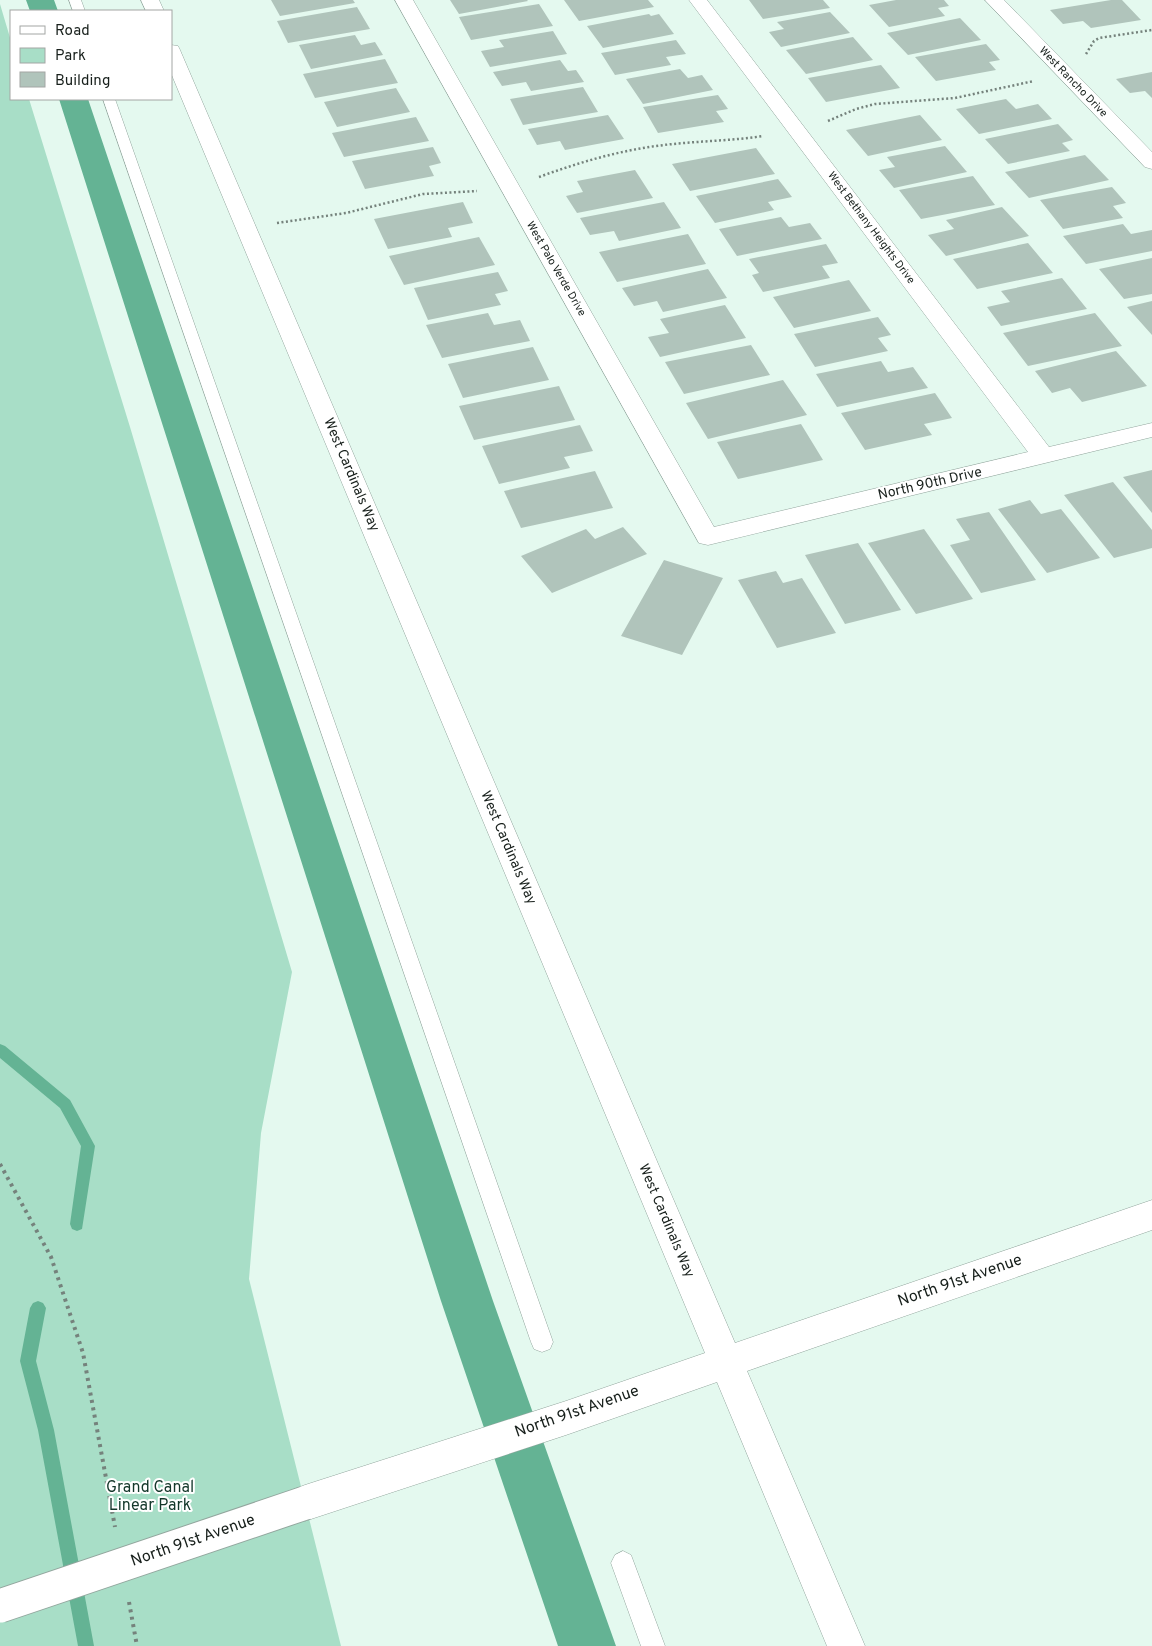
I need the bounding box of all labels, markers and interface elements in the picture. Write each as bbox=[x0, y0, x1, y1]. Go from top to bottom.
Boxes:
legend bbox=[10, 10, 172, 100]
text: Road bbox=[55, 22, 90, 41]
street label: West Rancho Drive bbox=[1036, 44, 1110, 120]
text: Park bbox=[55, 47, 86, 66]
text: Building bbox=[55, 72, 110, 91]
street label: West Bethany Heights Drive bbox=[824, 169, 918, 287]
street label: West Palo Verde Drive bbox=[523, 219, 589, 319]
street label: West Cardinals Way bbox=[319, 416, 383, 534]
street label: North 90th Drive bbox=[876, 464, 984, 504]
street label: West Cardinals Way bbox=[476, 789, 540, 907]
street label: West Cardinals Way bbox=[634, 1162, 698, 1280]
street label: North 91st Avenue bbox=[895, 1250, 1025, 1312]
street label: North 91st Avenue bbox=[512, 1381, 642, 1443]
park label: Grand Canal Linear Park bbox=[106, 1478, 194, 1516]
street label: North 91st Avenue bbox=[128, 1510, 258, 1572]

